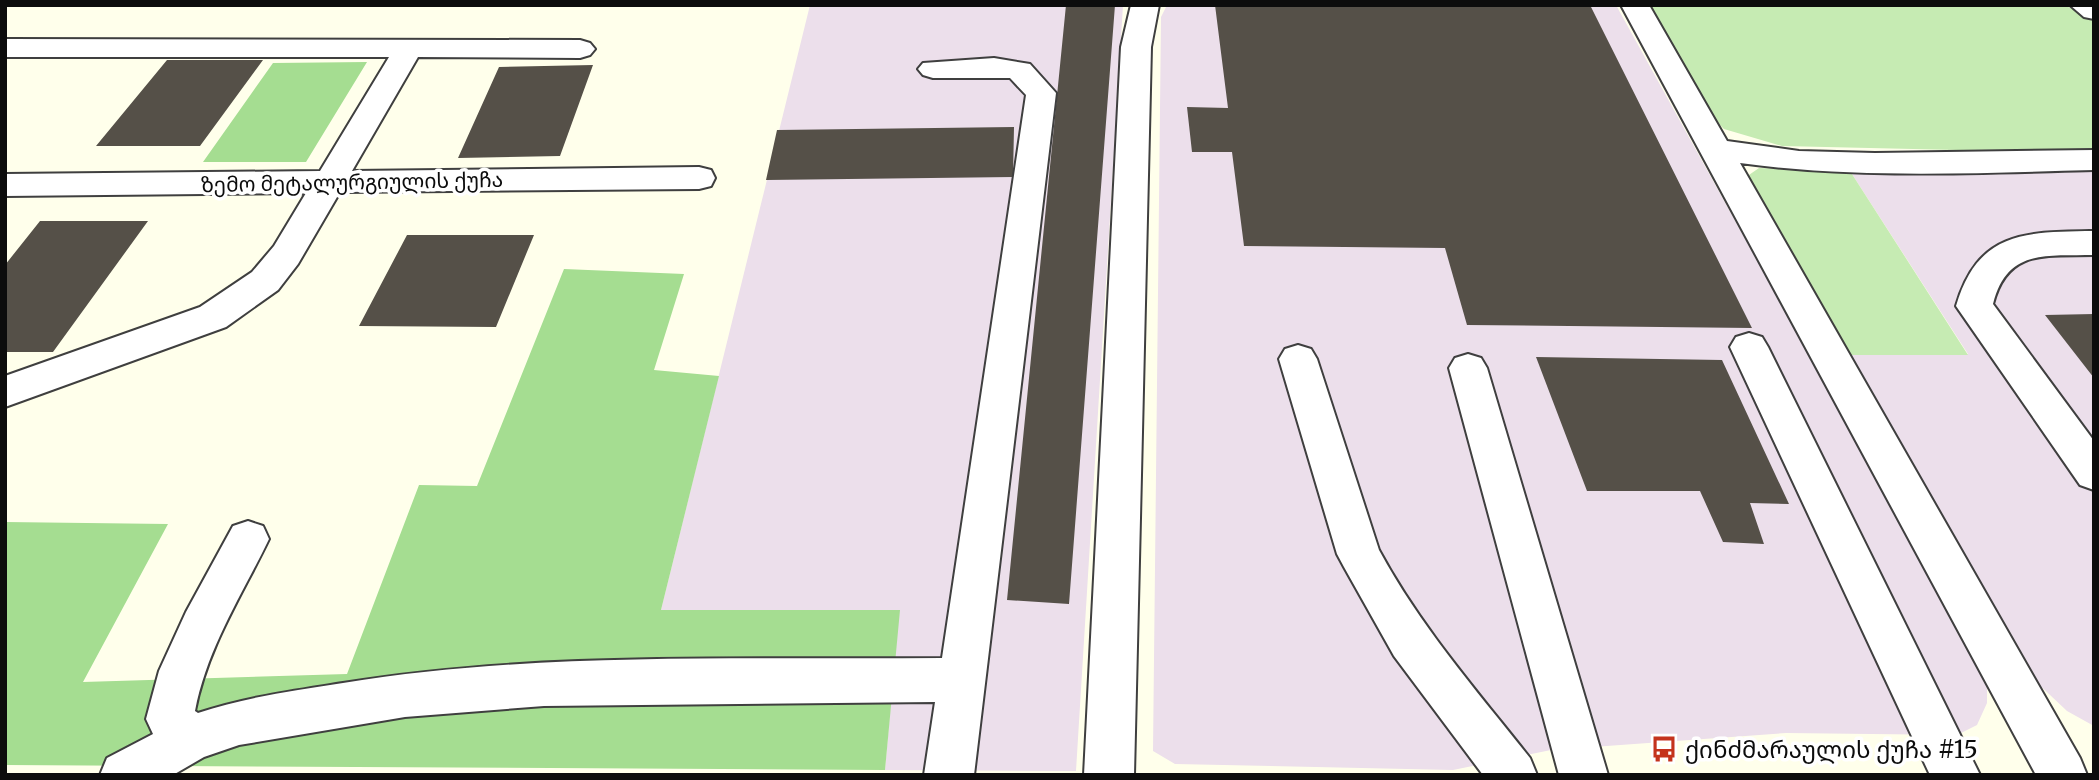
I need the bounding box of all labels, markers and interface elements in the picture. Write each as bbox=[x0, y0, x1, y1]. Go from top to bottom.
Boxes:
street label: ზემო მეტალურგიულის ქუჩა bbox=[201, 166, 503, 198]
bus stop icon: ქინძმარაულის ქუჩა #15 bbox=[1649, 734, 1679, 764]
place label: ქინძმარაულის ქუჩა #15 bbox=[1685, 734, 1978, 765]

